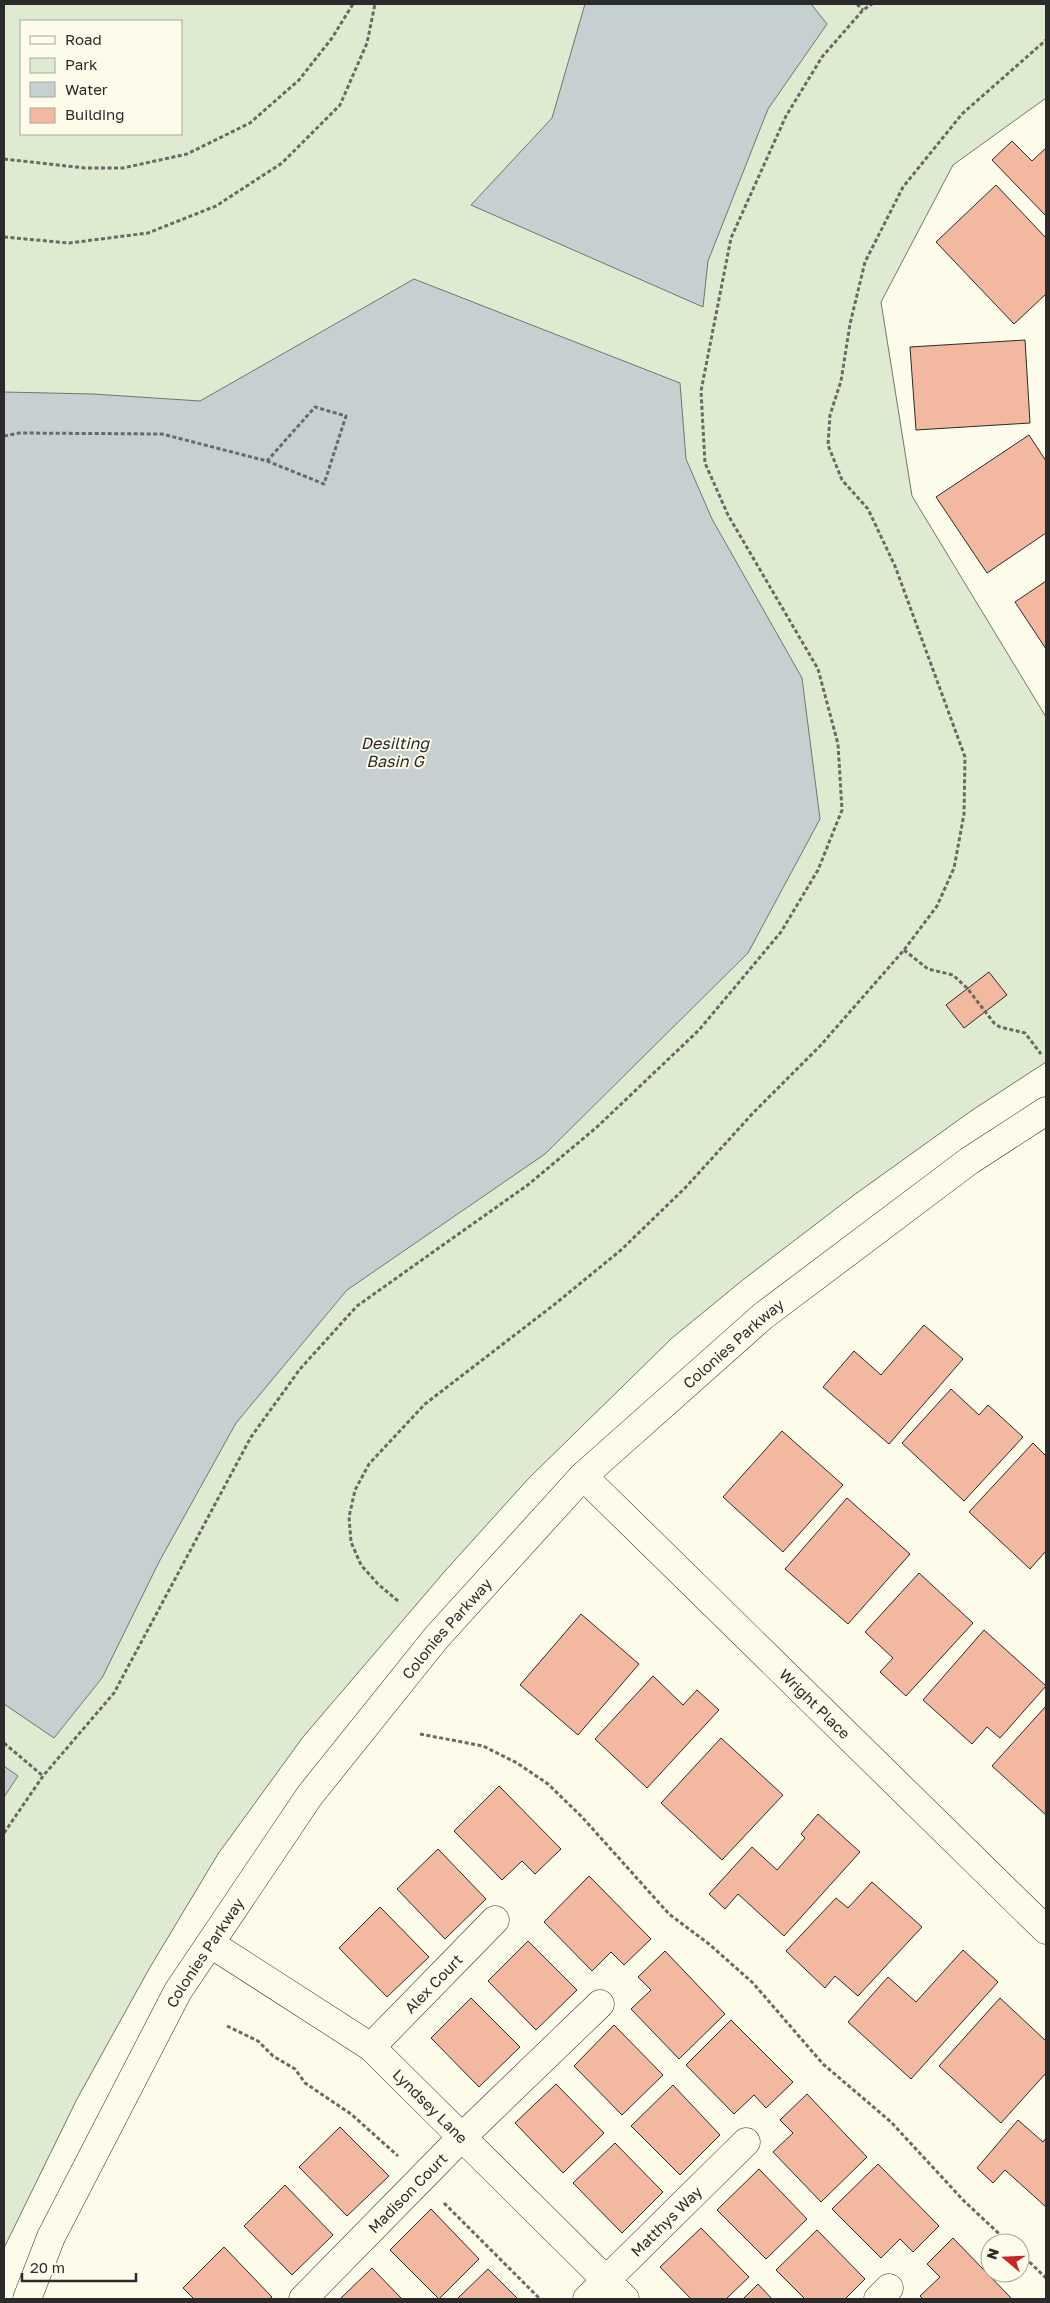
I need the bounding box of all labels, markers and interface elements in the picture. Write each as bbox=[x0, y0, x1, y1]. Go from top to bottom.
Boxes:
legend bbox=[20, 20, 182, 135]
text: Road bbox=[65, 30, 102, 48]
text: Park bbox=[65, 55, 98, 73]
text: Water bbox=[65, 80, 108, 98]
text: Building bbox=[65, 105, 125, 123]
water label: Desilting Basin G bbox=[361, 733, 430, 771]
street label: Colonies Parkway bbox=[679, 1294, 788, 1392]
street label: Colonies Parkway bbox=[398, 1574, 495, 1682]
street label: Wright Place bbox=[776, 1665, 854, 1742]
street label: Colonies Parkway bbox=[162, 1894, 248, 2010]
street label: Alex Court bbox=[400, 1950, 466, 2017]
street label: Lyndsey Lane bbox=[389, 2065, 472, 2147]
street label: Madison Court bbox=[364, 2149, 451, 2236]
street label: Matthys Way bbox=[627, 2182, 706, 2260]
north arrow bbox=[980, 2233, 1030, 2283]
text: N bbox=[982, 2246, 1002, 2261]
scale bar bbox=[22, 2250, 136, 2282]
text: 20 m bbox=[30, 2258, 65, 2276]

